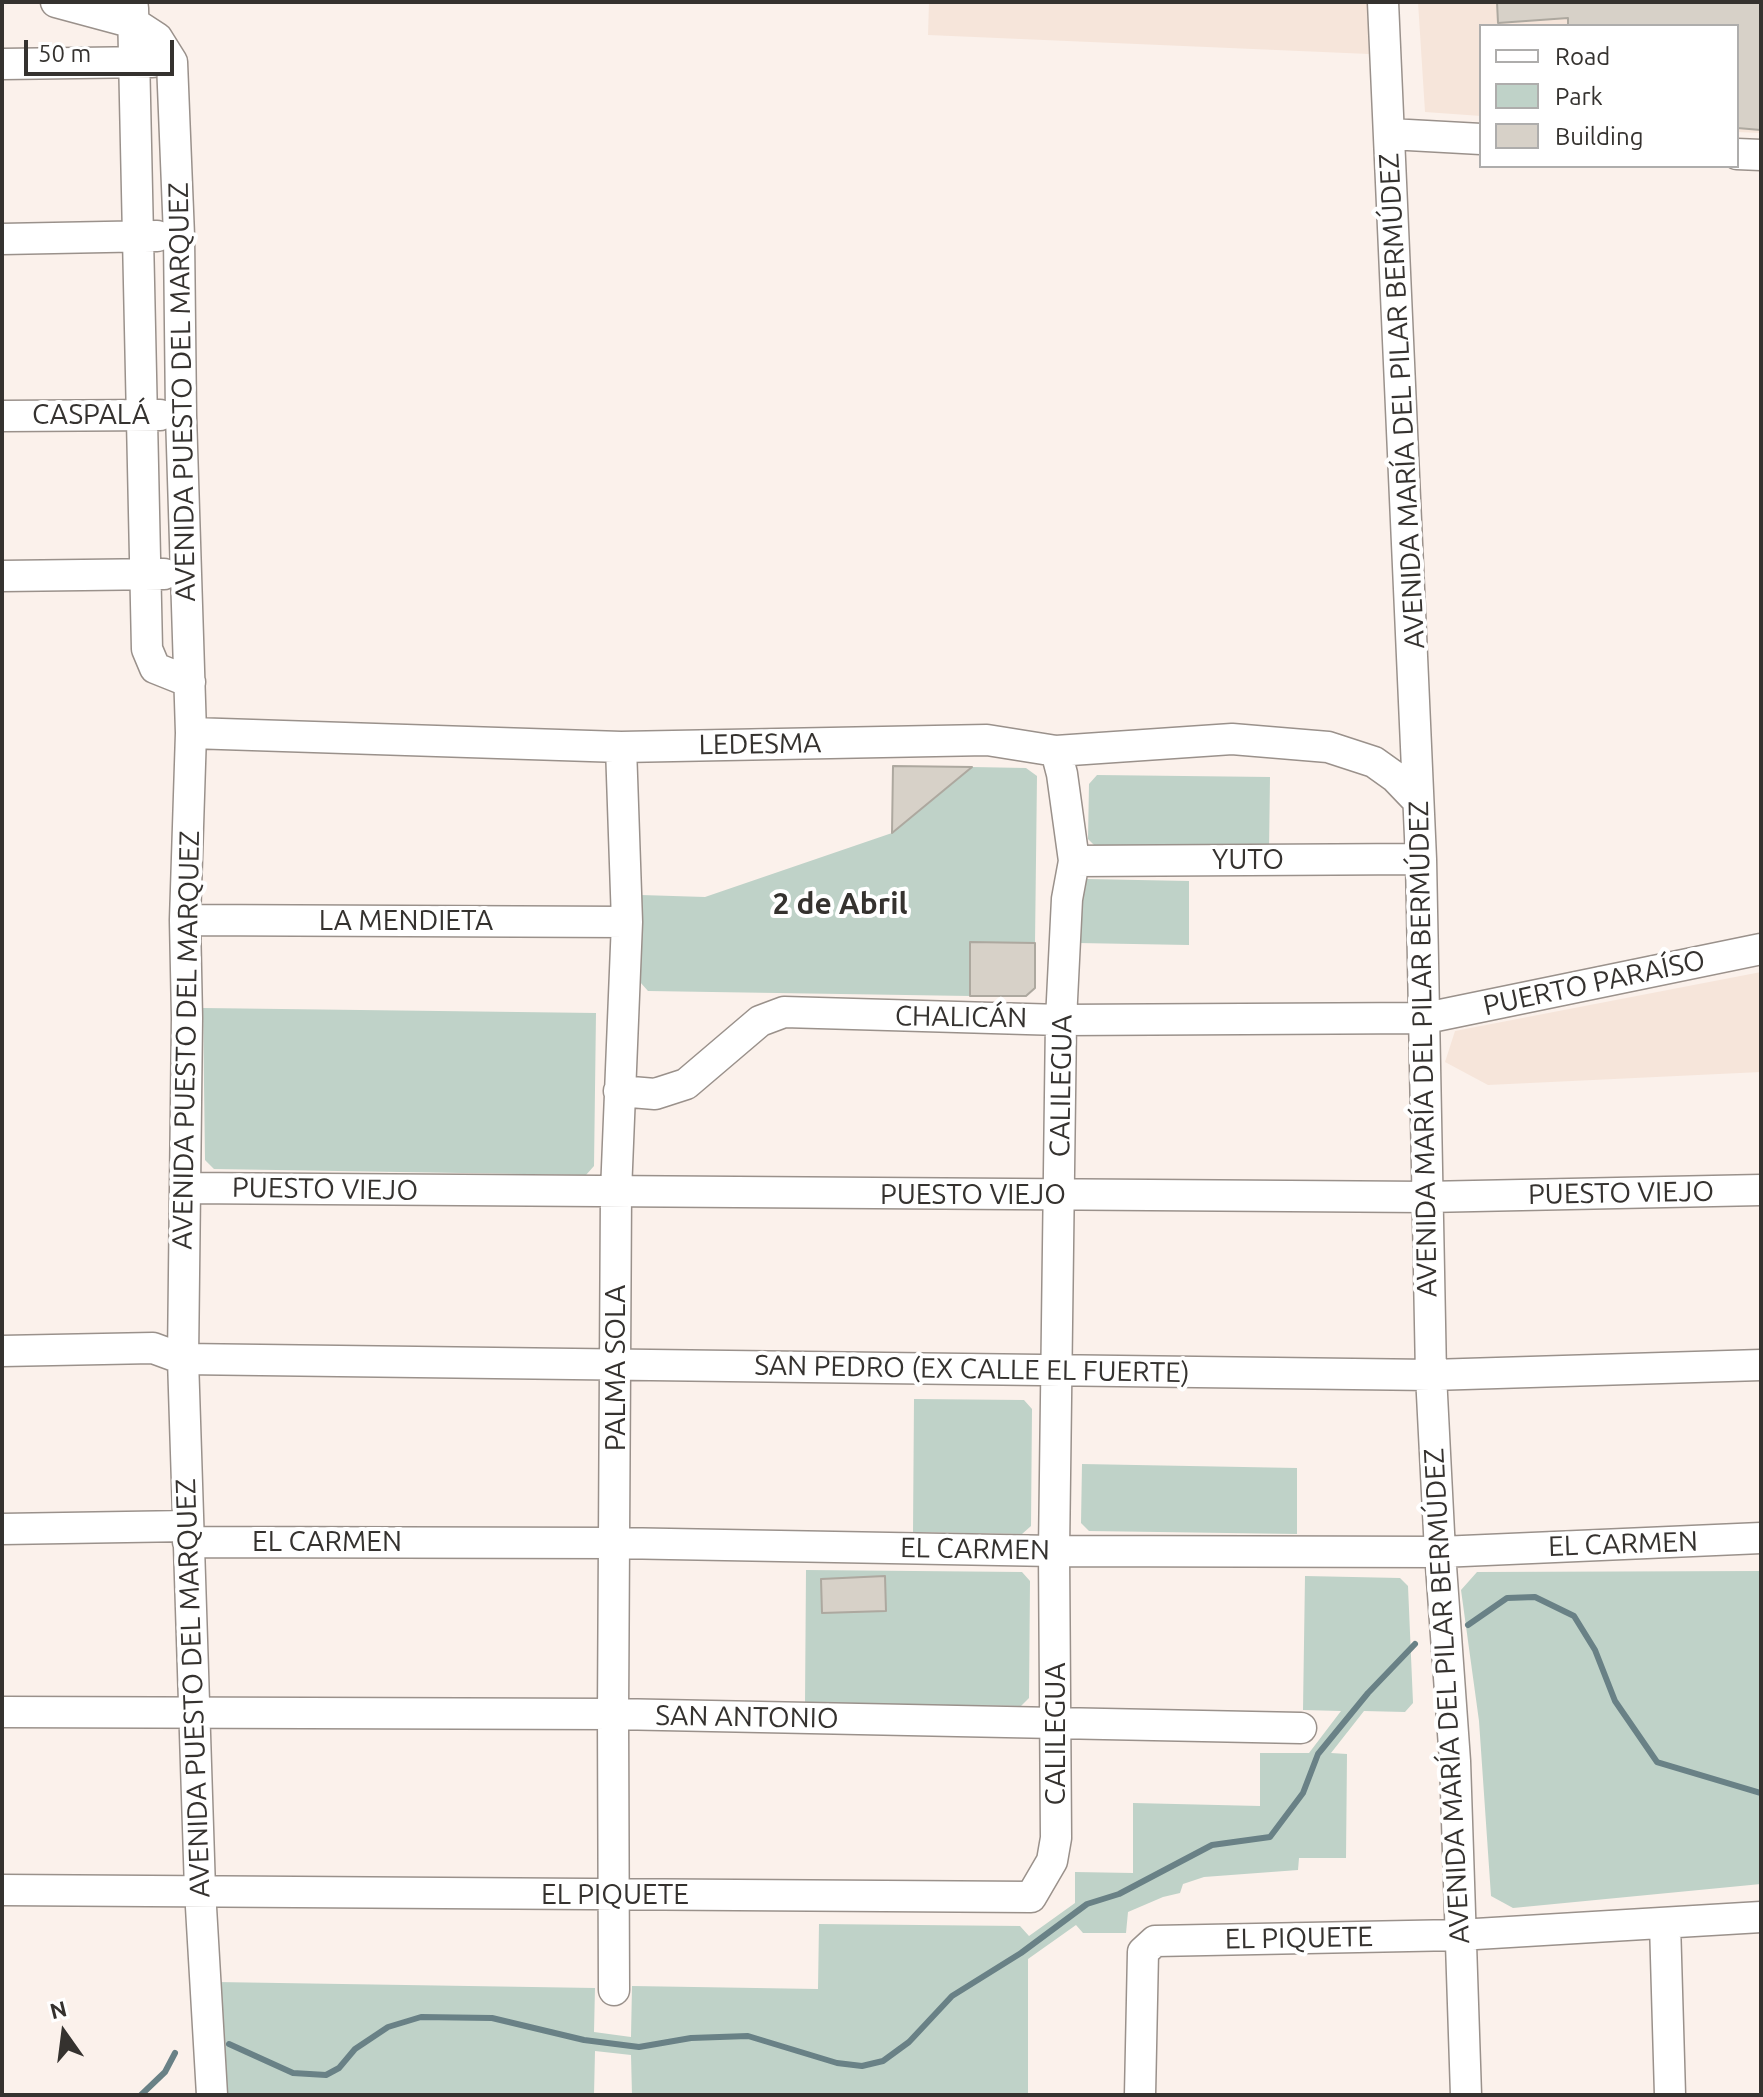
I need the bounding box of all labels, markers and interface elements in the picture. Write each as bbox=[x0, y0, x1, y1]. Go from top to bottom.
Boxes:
scale bar bbox=[28, 24, 178, 74]
legend bbox=[1479, 24, 1739, 168]
text: 50 m bbox=[38, 40, 91, 67]
text: Road bbox=[1555, 43, 1610, 70]
text: Park bbox=[1555, 83, 1603, 110]
text: Building bbox=[1555, 123, 1643, 150]
street label: AVENIDA MARÍA DEL PILAR BERMÚDEZ bbox=[1372, 152, 1432, 650]
street label: AVENIDA PUESTO DEL MARQUEZ bbox=[162, 182, 202, 602]
street label: CASPALÁ bbox=[32, 398, 150, 432]
street label: LEDESMA bbox=[698, 726, 822, 762]
street label: AVENIDA MARÍA DEL PILAR BERMÚDEZ bbox=[1402, 801, 1444, 1297]
street label: AVENIDA PUESTO DEL MARQUEZ bbox=[166, 830, 206, 1250]
street label: YUTO bbox=[1212, 843, 1284, 877]
district label: 2 de Abril bbox=[772, 886, 908, 922]
street label: LA MENDIETA bbox=[319, 904, 493, 938]
street label: PUERTO PARAÍSO bbox=[1480, 943, 1708, 1023]
street label: CHALICÁN bbox=[895, 999, 1027, 1035]
street label: CALILEGUA bbox=[1043, 1014, 1079, 1158]
street label: PUESTO VIEJO bbox=[232, 1171, 418, 1207]
street label: PUESTO VIEJO bbox=[1528, 1175, 1714, 1211]
street label: PUESTO VIEJO bbox=[880, 1178, 1066, 1212]
street label: PALMA SOLA bbox=[599, 1285, 633, 1451]
street label: SAN PEDRO (EX CALLE EL FUERTE) bbox=[754, 1348, 1190, 1390]
street label: AVENIDA MARÍA DEL PILAR BERMÚDEZ bbox=[1417, 1447, 1477, 1945]
street label: AVENIDA PUESTO DEL MARQUEZ bbox=[169, 1478, 217, 1898]
street label: EL CARMEN bbox=[252, 1525, 402, 1559]
street label: EL CARMEN bbox=[1548, 1525, 1698, 1563]
street label: EL CARMEN bbox=[900, 1531, 1050, 1567]
street label: CALILEGUA bbox=[1039, 1663, 1073, 1805]
street label: SAN ANTONIO bbox=[655, 1699, 839, 1735]
street label: EL PIQUETE bbox=[541, 1878, 689, 1912]
street label: EL PIQUETE bbox=[1225, 1920, 1373, 1956]
north arrow bbox=[24, 1993, 104, 2073]
text: N bbox=[47, 1995, 69, 2023]

